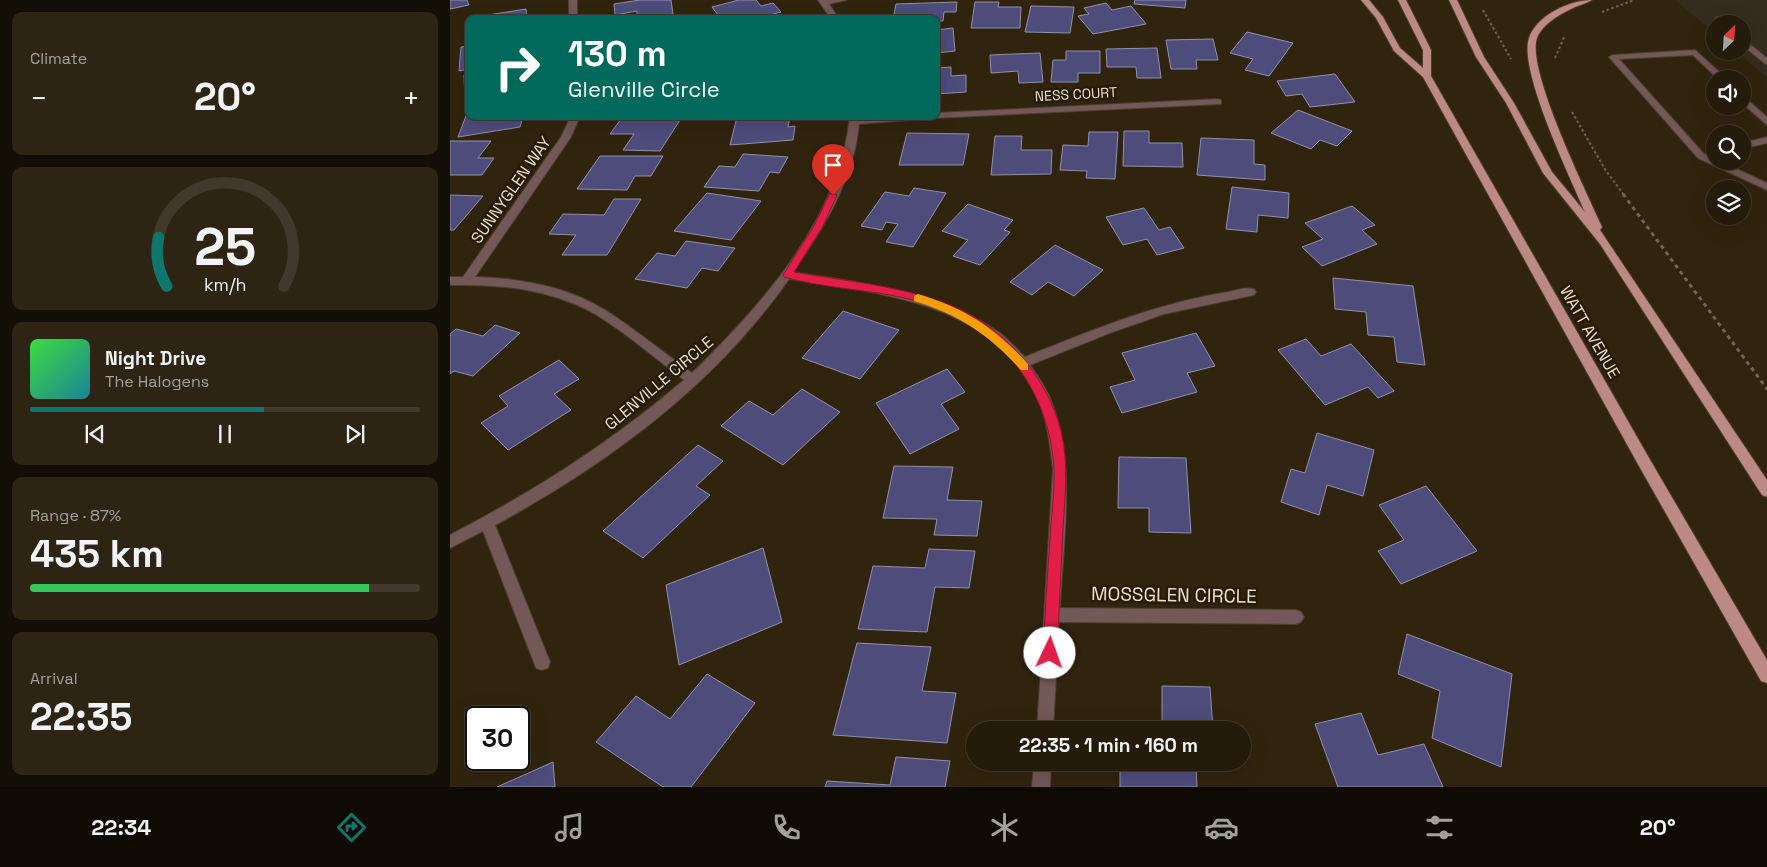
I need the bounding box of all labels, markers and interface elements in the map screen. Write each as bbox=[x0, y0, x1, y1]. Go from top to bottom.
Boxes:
north arrow bbox=[1706, 15, 1751, 60]
map controls bbox=[1706, 15, 1751, 225]
text: 130 m bbox=[568, 32, 667, 76]
icon: right bbox=[485, 35, 550, 100]
text: Climate bbox=[30, 48, 87, 69]
button: sound bbox=[1706, 70, 1751, 115]
text: 20° bbox=[194, 73, 256, 121]
text: Glenville Circle bbox=[568, 75, 720, 103]
text: − bbox=[30, 80, 47, 116]
text: + bbox=[403, 80, 420, 116]
street label: NESS COURT bbox=[1034, 83, 1118, 105]
button: search bbox=[1706, 125, 1751, 170]
street label: SUNNYGLEN WAY bbox=[466, 132, 556, 248]
pin bbox=[812, 144, 854, 195]
icon: arrive bbox=[819, 151, 847, 179]
button: layers bbox=[1706, 180, 1751, 225]
text: 25 bbox=[194, 214, 256, 280]
text: km/h bbox=[204, 273, 246, 296]
street label: WATT AVENUE bbox=[1555, 282, 1625, 382]
street label: GLENVILLE CIRCLE bbox=[600, 331, 718, 435]
text: Night Drive bbox=[105, 346, 206, 371]
text: The Halogens bbox=[105, 371, 209, 392]
icon: previous bbox=[81, 420, 109, 448]
icon: pause bbox=[211, 420, 239, 448]
icon: next bbox=[341, 420, 369, 448]
text: Range · 87% bbox=[30, 505, 121, 526]
text: 435 km bbox=[30, 530, 164, 578]
street label: MOSSGLEN CIRCLE bbox=[1091, 581, 1257, 609]
position arrow bbox=[1023, 626, 1075, 678]
text: Arrival bbox=[30, 668, 78, 689]
text: 22:35 bbox=[30, 693, 132, 741]
speed limit sign: 30 bbox=[465, 706, 530, 771]
text: 22:35 · 1 min · 160 m bbox=[1019, 733, 1198, 758]
icon: directions bbox=[334, 810, 369, 845]
icon: music bbox=[552, 810, 587, 845]
icon: phone bbox=[769, 810, 804, 845]
icon: climate bbox=[987, 810, 1022, 845]
icon: car bbox=[1204, 810, 1239, 845]
icon: filters bbox=[1422, 810, 1457, 845]
text: 22:34 bbox=[91, 813, 151, 841]
text: 20° bbox=[1640, 813, 1676, 841]

